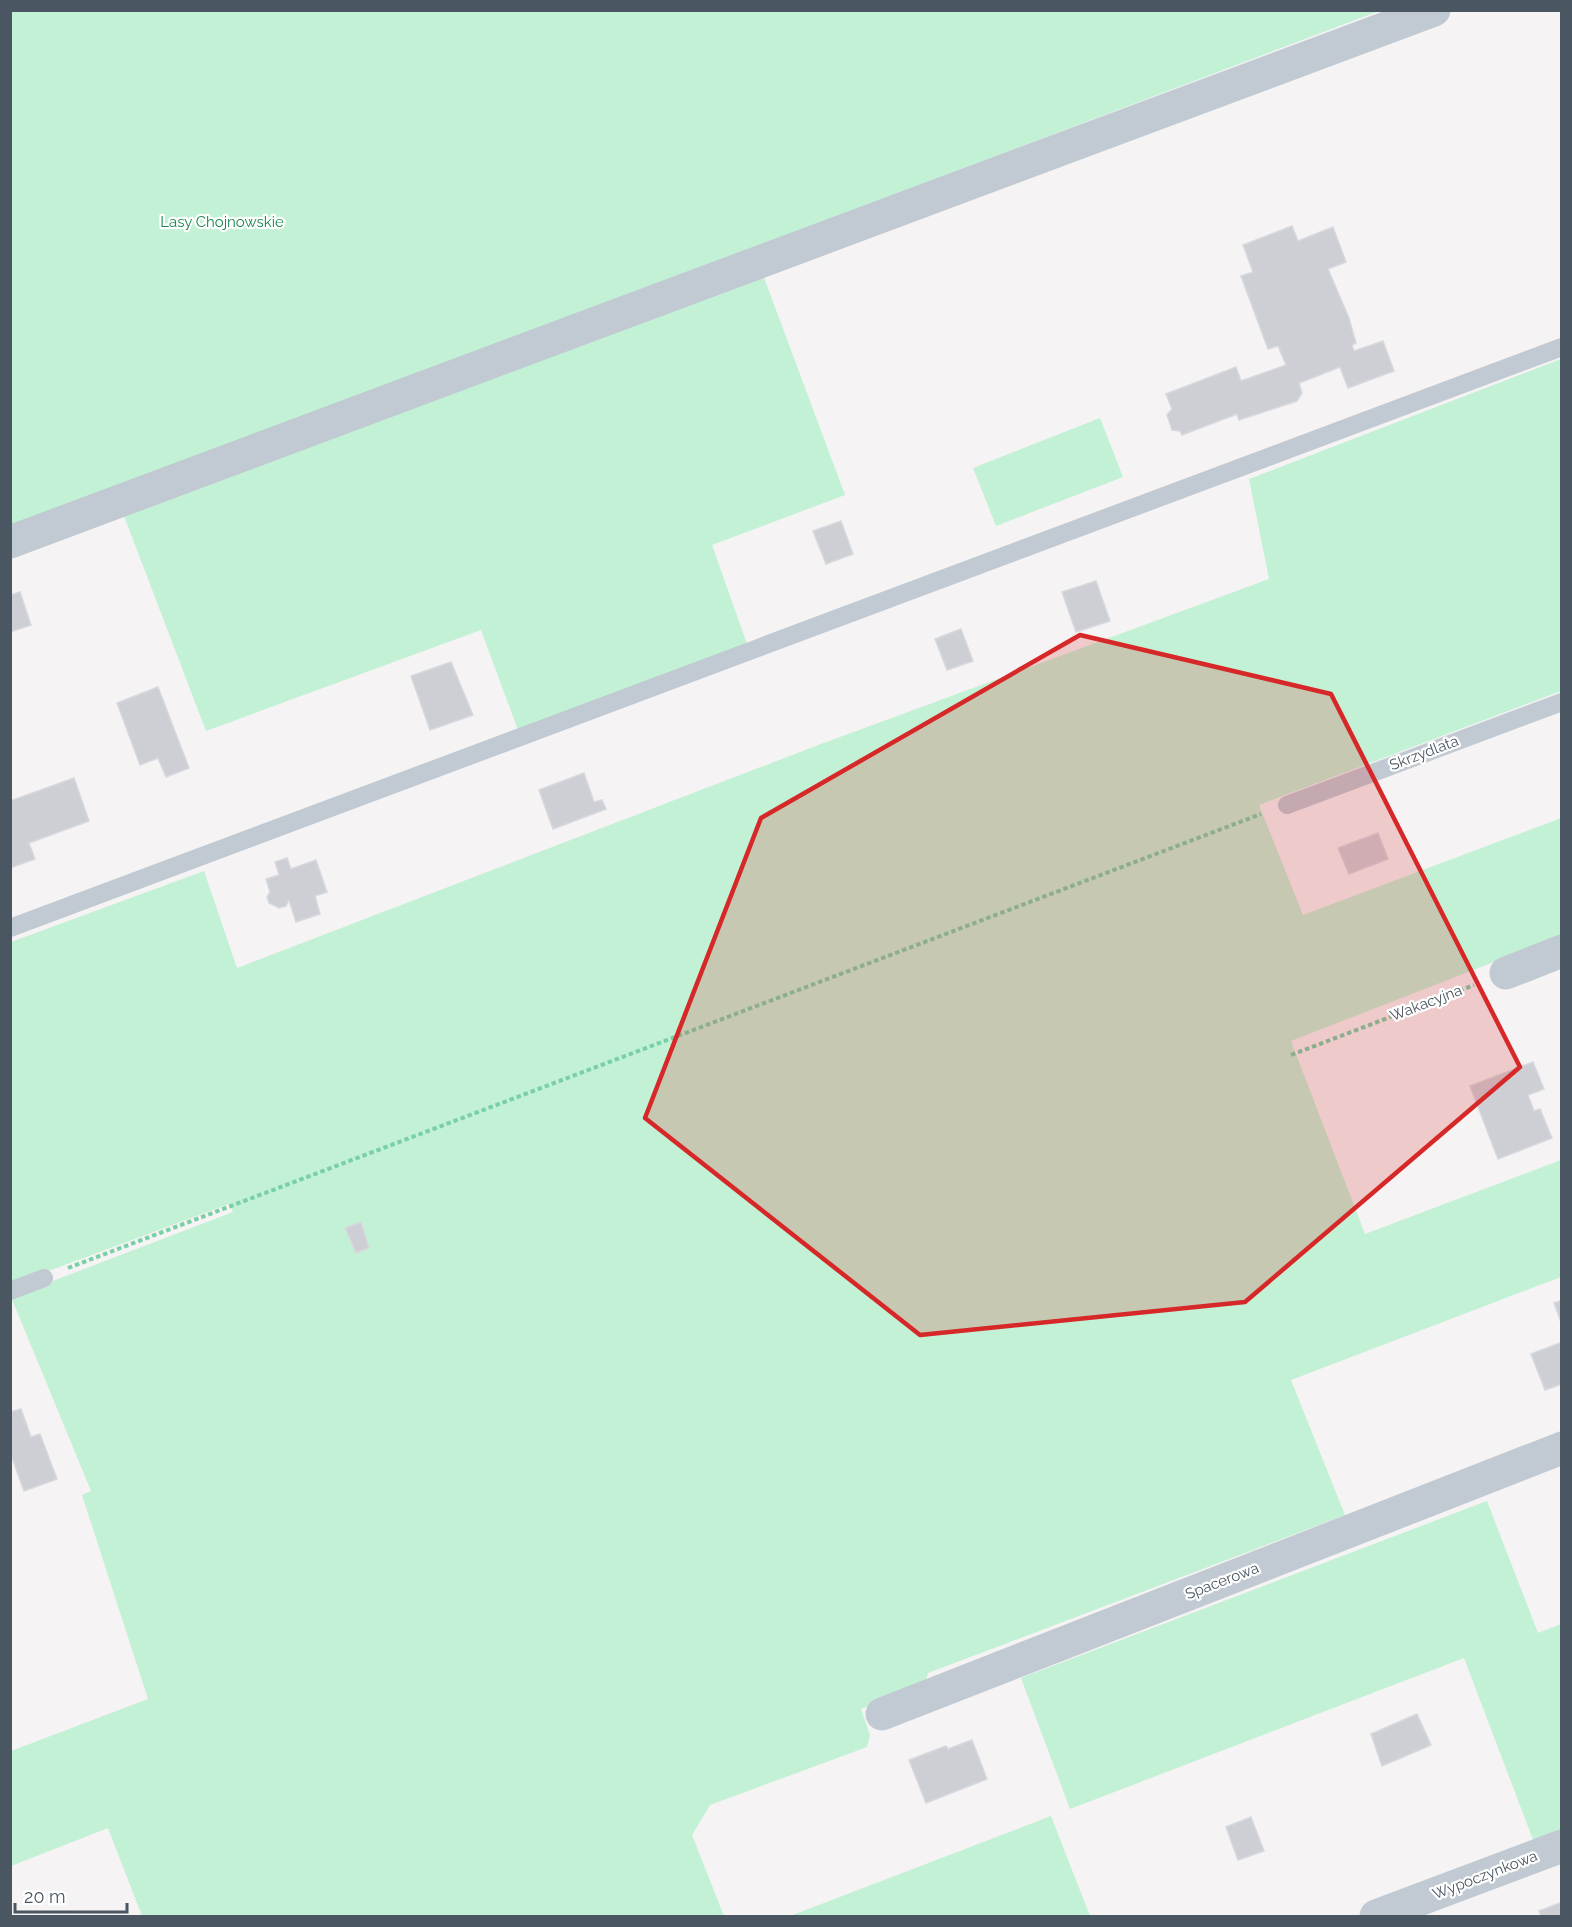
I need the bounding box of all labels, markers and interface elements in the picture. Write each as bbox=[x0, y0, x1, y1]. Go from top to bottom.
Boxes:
park label: Lasy Chojnowskie bbox=[160, 213, 284, 231]
street label: Skrzydlata bbox=[1387, 732, 1461, 774]
street label: Wakacyjna bbox=[1387, 981, 1465, 1025]
street label: Spacerowa bbox=[1183, 1559, 1261, 1603]
street label: Wypoczynkowa bbox=[1430, 1847, 1540, 1903]
scale bar bbox=[15, 1876, 128, 1914]
text: 20 m bbox=[24, 1886, 66, 1907]

